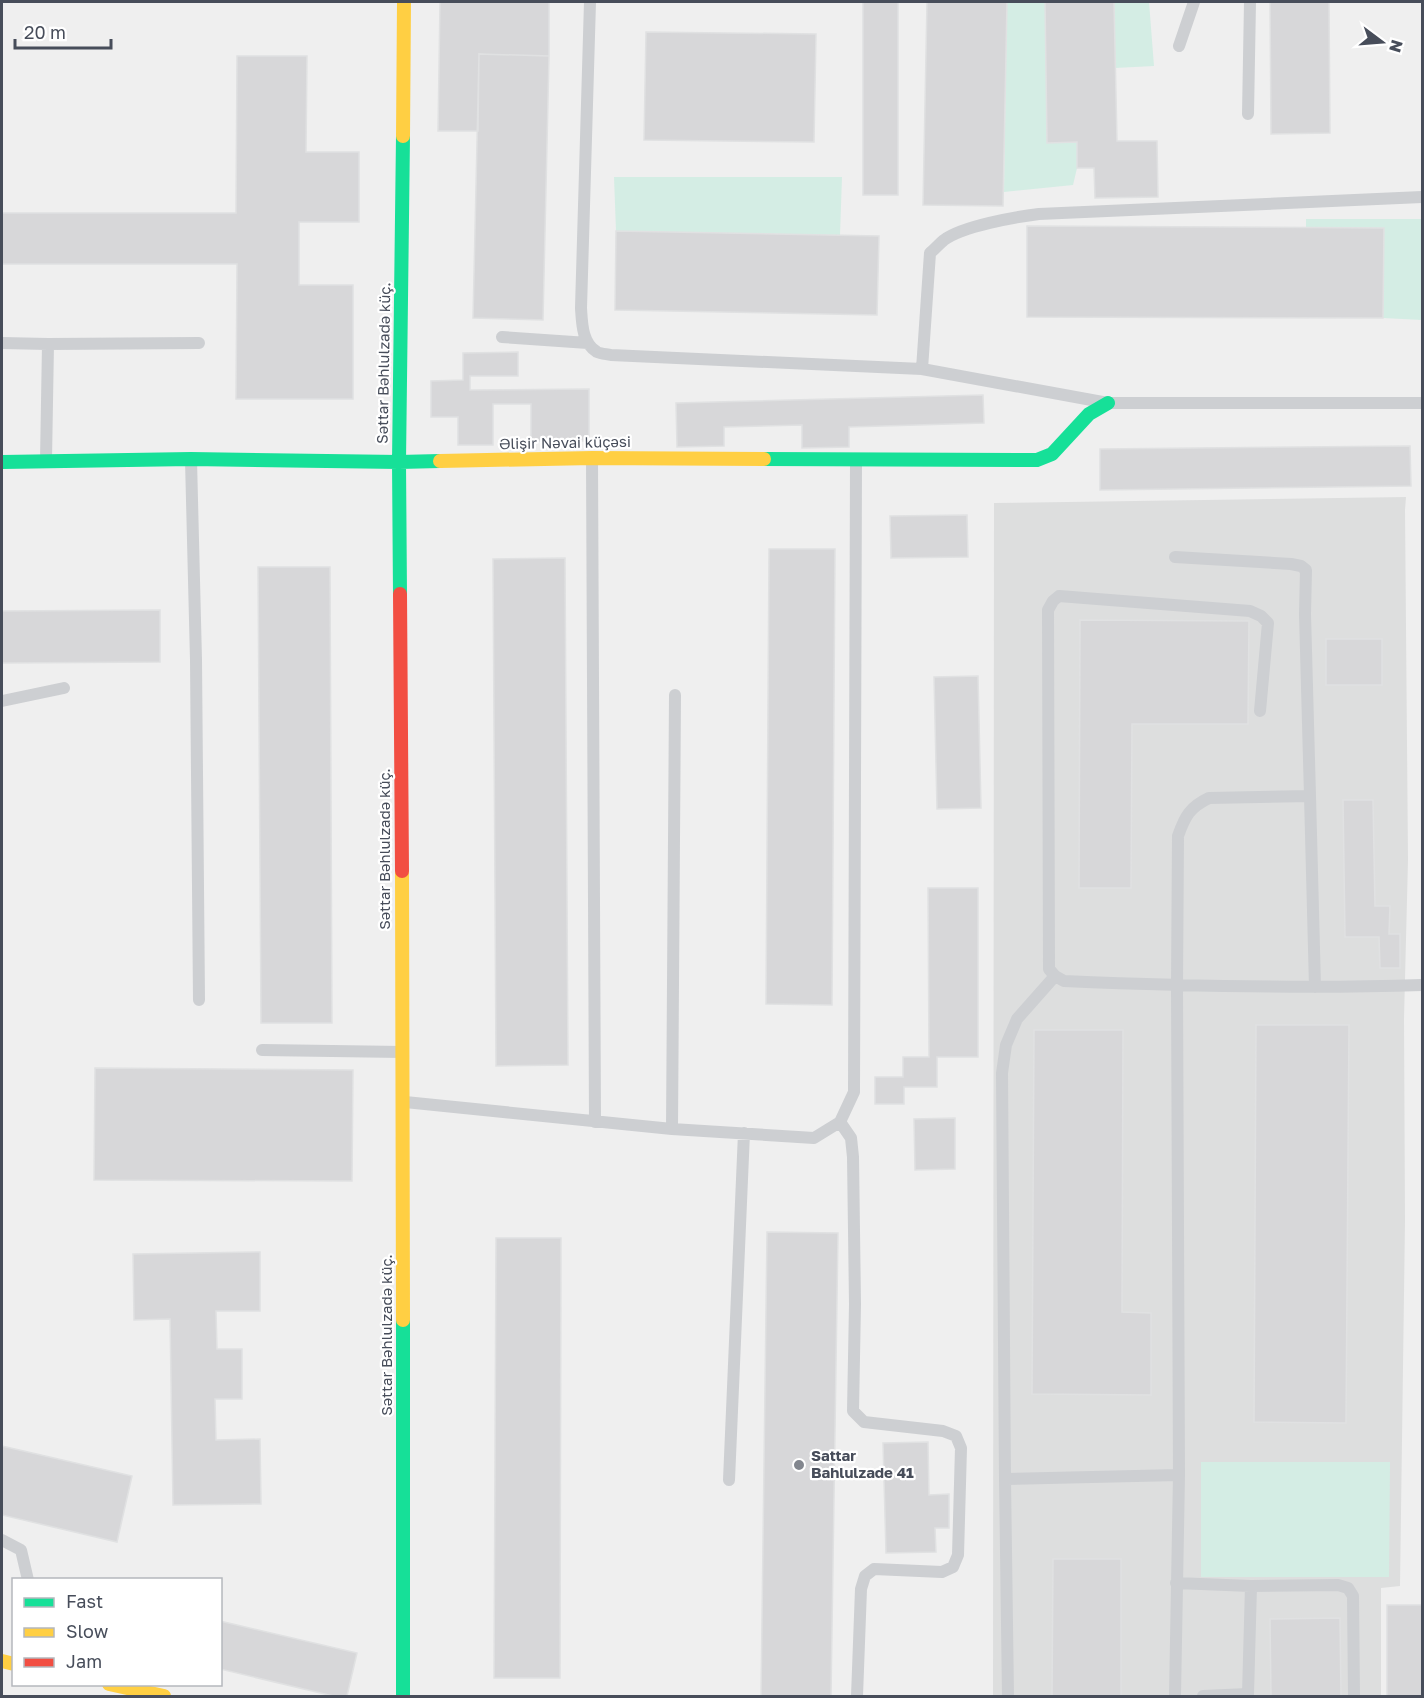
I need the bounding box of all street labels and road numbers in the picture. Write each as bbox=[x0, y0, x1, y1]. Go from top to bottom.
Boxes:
street label: Səttar Bəhlulzadə küç. bbox=[373, 282, 393, 444]
street label: Əlişir Nəvai küçəsi bbox=[499, 432, 631, 452]
street label: Səttar Bəhlulzadə küç. bbox=[375, 768, 393, 930]
street label: Səttar Bəhlulzadə küç. bbox=[377, 1254, 395, 1416]

